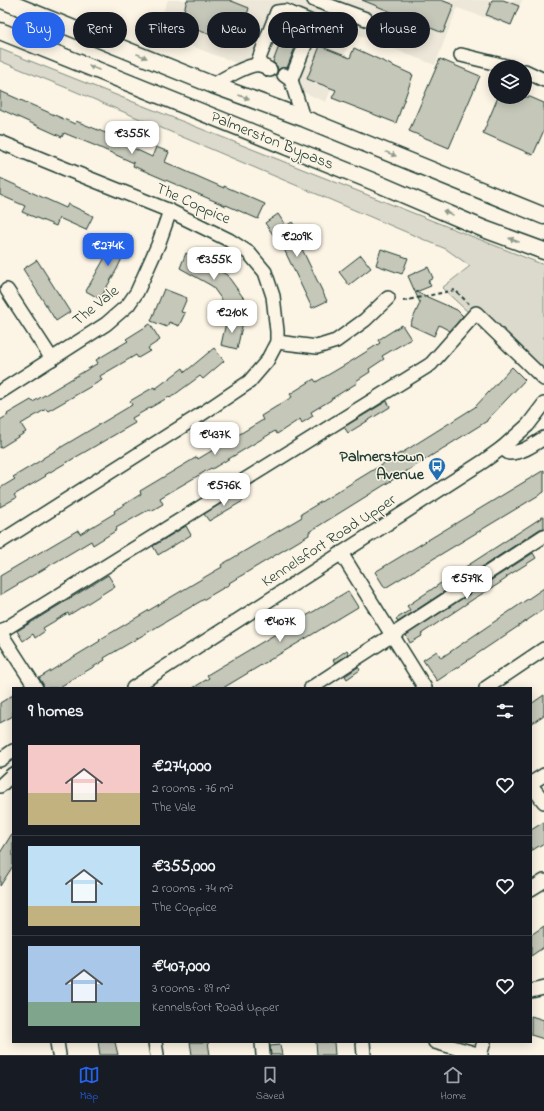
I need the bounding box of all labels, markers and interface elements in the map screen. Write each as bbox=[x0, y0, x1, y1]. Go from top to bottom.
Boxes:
chip: Buy bbox=[12, 12, 65, 48]
chip: Rent bbox=[73, 12, 127, 48]
chip: Filters bbox=[135, 12, 199, 48]
chip: New bbox=[207, 12, 260, 48]
chip: Apartment bbox=[268, 12, 358, 48]
chip: House bbox=[366, 12, 430, 48]
one-way arrow bbox=[136, 54, 148, 60]
map controls bbox=[488, 60, 532, 104]
button: layers bbox=[488, 60, 532, 104]
one-way arrow bbox=[87, 65, 99, 71]
one-way arrow bbox=[239, 94, 251, 100]
street label: Palmerston Bypass bbox=[207, 105, 337, 177]
pin: €355K bbox=[104, 121, 160, 155]
text: €355K bbox=[114, 124, 150, 143]
one-way arrow bbox=[385, 151, 397, 157]
street label: The Coppice bbox=[152, 177, 235, 231]
one-way arrow bbox=[441, 210, 453, 216]
pin: €209K bbox=[269, 224, 325, 258]
text: €209K bbox=[281, 227, 313, 246]
pin: €274K bbox=[80, 233, 136, 267]
text: €274K bbox=[92, 236, 124, 255]
one-way arrow bbox=[507, 236, 519, 242]
pin: €355K bbox=[186, 247, 242, 281]
text: €355K bbox=[196, 250, 232, 269]
street label: The Vale bbox=[67, 279, 125, 332]
pin: €210K bbox=[204, 300, 260, 334]
text: €210K bbox=[216, 303, 248, 322]
pin: €437K bbox=[187, 422, 243, 456]
text: €437K bbox=[199, 425, 231, 444]
place label: Palmerstown Avenue bbox=[340, 445, 425, 487]
bus stop icon: Palmerstown Avenue bbox=[427, 456, 447, 481]
pin: €576K bbox=[196, 473, 252, 507]
text: €576K bbox=[207, 476, 241, 495]
street label: Kennelsfort Road Upper bbox=[257, 488, 401, 594]
pin: €579K bbox=[439, 566, 495, 600]
text: €579K bbox=[451, 569, 483, 588]
pin: €407K bbox=[252, 609, 308, 643]
text: €407K bbox=[264, 612, 296, 631]
text: 9 homes bbox=[28, 699, 84, 724]
icon: filters bbox=[494, 700, 516, 722]
text: €274,000 bbox=[152, 754, 211, 779]
icon: home bbox=[60, 761, 108, 809]
icon: heart bbox=[494, 774, 516, 796]
text: 2 rooms · 76 m² bbox=[152, 779, 234, 798]
text: The Vale bbox=[152, 798, 196, 817]
text: €355,000 bbox=[152, 854, 215, 879]
icon: home bbox=[60, 862, 108, 910]
icon: heart bbox=[494, 875, 516, 897]
text: 2 rooms · 74 m² bbox=[152, 879, 233, 898]
text: The Coppice bbox=[152, 898, 217, 917]
text: €407,000 bbox=[152, 954, 210, 979]
icon: home bbox=[60, 962, 108, 1010]
icon: heart bbox=[494, 975, 516, 997]
text: 3 rooms · 89 m² bbox=[152, 979, 230, 998]
text: Kennelsfort Road Upper bbox=[152, 998, 279, 1017]
tab: Map bbox=[78, 1064, 100, 1104]
tab: Saved bbox=[256, 1064, 285, 1104]
tab: Home bbox=[440, 1064, 466, 1104]

